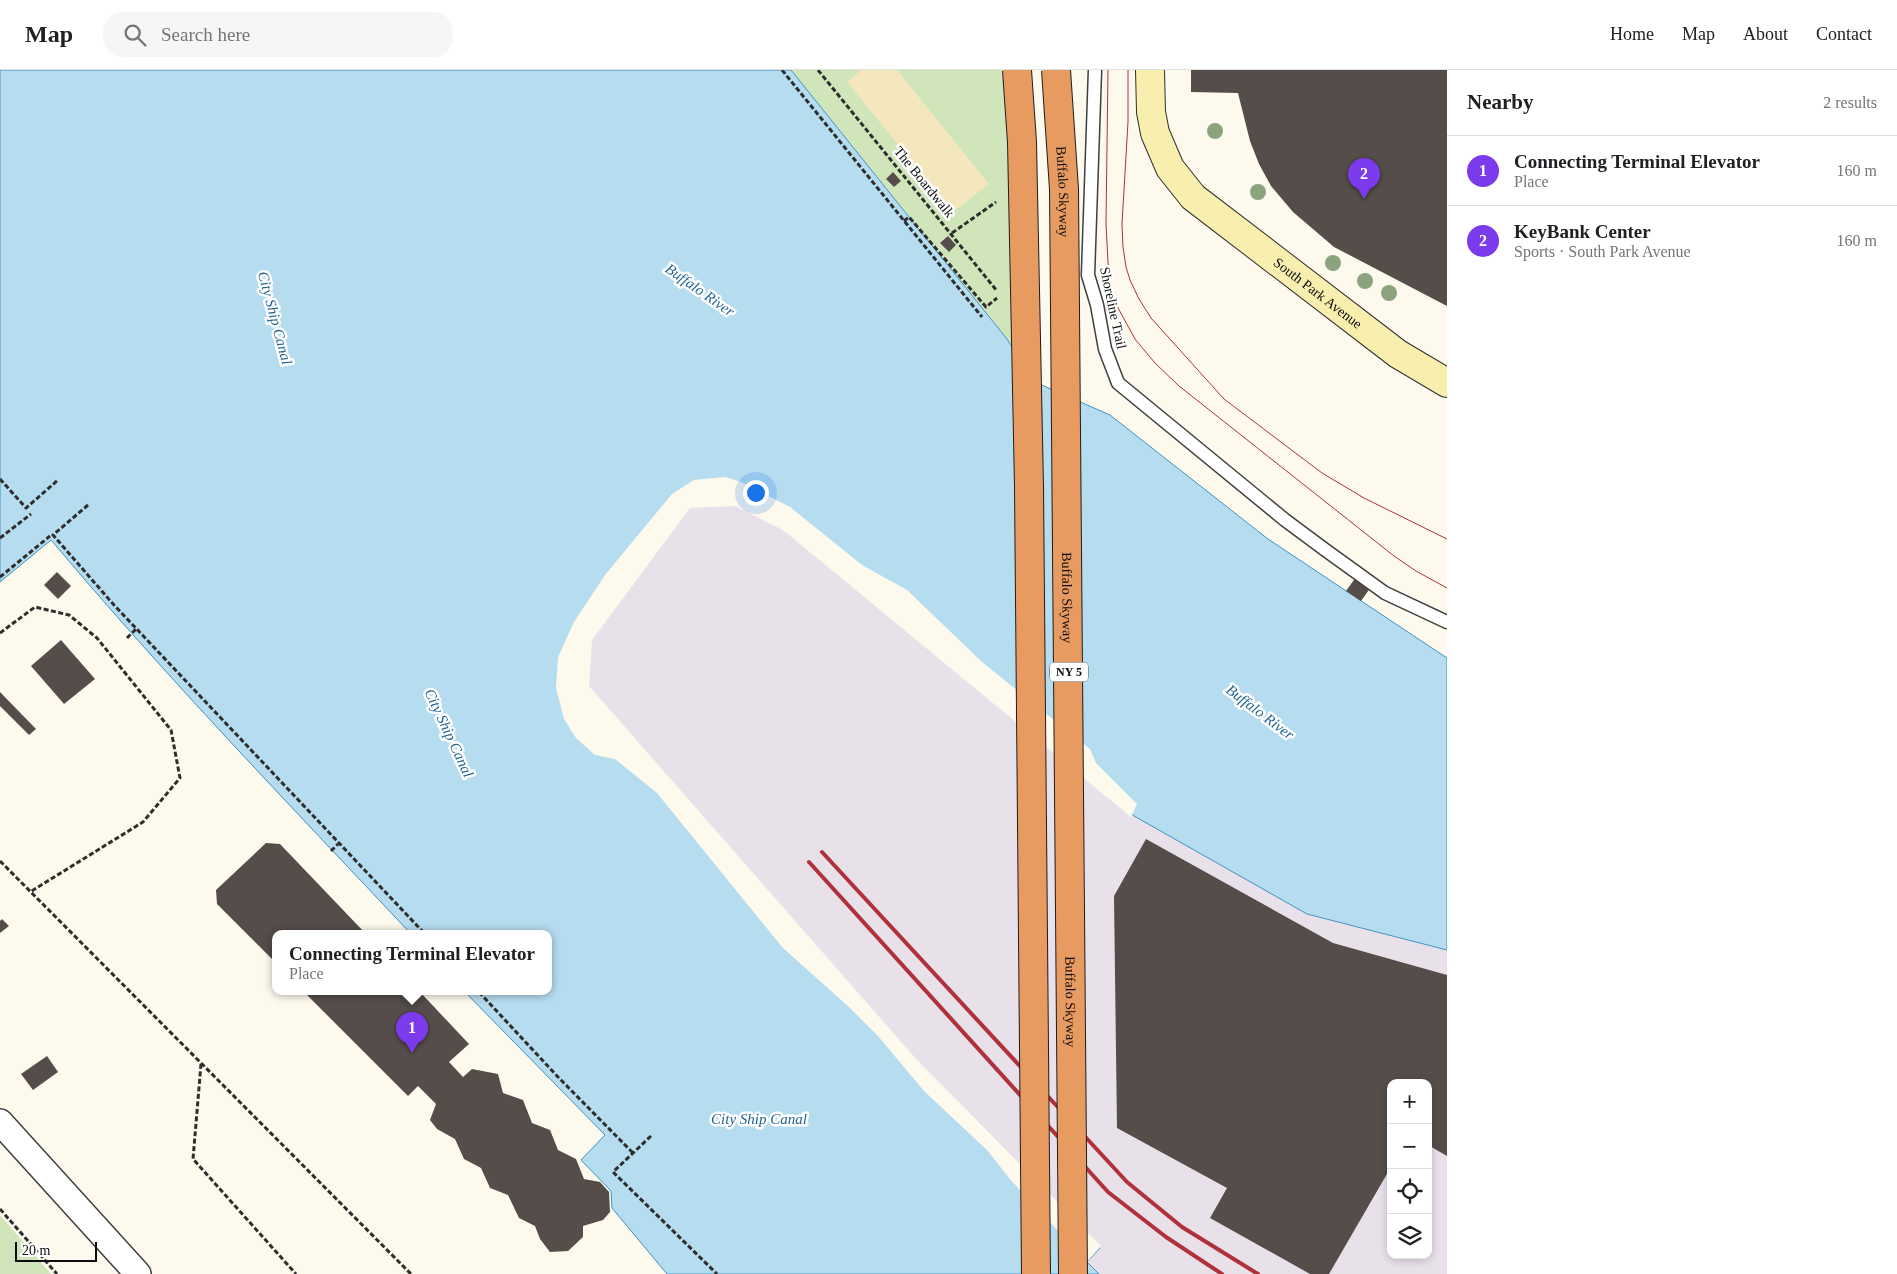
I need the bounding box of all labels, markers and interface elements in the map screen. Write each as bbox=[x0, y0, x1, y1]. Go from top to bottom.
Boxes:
search box bbox=[103, 12, 453, 57]
text: Map bbox=[25, 21, 73, 47]
icon: search bbox=[121, 21, 149, 49]
text: Search here bbox=[161, 24, 250, 45]
text: Home bbox=[1610, 24, 1654, 44]
text: Map bbox=[1682, 24, 1715, 44]
text: About bbox=[1743, 24, 1788, 44]
text: Contact bbox=[1816, 24, 1872, 44]
text: Nearby bbox=[1467, 90, 1534, 114]
text: 2 results bbox=[1823, 94, 1877, 111]
street label: The Boardwalk bbox=[891, 144, 957, 220]
street label: Buffalo Skyway bbox=[1054, 146, 1072, 237]
text: Connecting Terminal Elevator bbox=[1514, 151, 1760, 172]
pin: 2 bbox=[1348, 158, 1380, 199]
text: 1 bbox=[1479, 162, 1487, 179]
text: 160 m bbox=[1837, 162, 1877, 179]
text: Place bbox=[1514, 173, 1549, 190]
text: KeyBank Center bbox=[1514, 221, 1651, 242]
text: 2 bbox=[1479, 232, 1487, 249]
text: 160 m bbox=[1837, 232, 1877, 249]
text: Sports · South Park Avenue bbox=[1514, 243, 1691, 260]
street label: South Park Avenue bbox=[1271, 254, 1365, 331]
water label: Buffalo River bbox=[662, 260, 738, 320]
street label: Shoreline Trail bbox=[1097, 266, 1129, 351]
water label: City Ship Canal bbox=[255, 270, 295, 366]
your location bbox=[743, 480, 769, 506]
street label: Buffalo Skyway bbox=[1060, 552, 1075, 643]
road number: NY 5 bbox=[1050, 662, 1088, 682]
water label: Buffalo River bbox=[1223, 681, 1297, 743]
water label: City Ship Canal bbox=[421, 686, 477, 780]
popup bbox=[272, 930, 552, 995]
text: Connecting Terminal Elevator bbox=[289, 943, 535, 964]
street label: Buffalo Skyway bbox=[1063, 956, 1079, 1047]
text: Place bbox=[289, 965, 324, 982]
pin: 1 bbox=[396, 1012, 428, 1053]
map controls bbox=[1387, 1079, 1432, 1259]
button: + bbox=[1387, 1079, 1432, 1124]
water label: City Ship Canal bbox=[711, 1111, 807, 1127]
button: − bbox=[1387, 1124, 1432, 1169]
button: locate bbox=[1387, 1169, 1432, 1214]
button: layers bbox=[1387, 1214, 1432, 1259]
scale bar bbox=[15, 1239, 98, 1262]
text: 20 m bbox=[22, 1243, 50, 1258]

